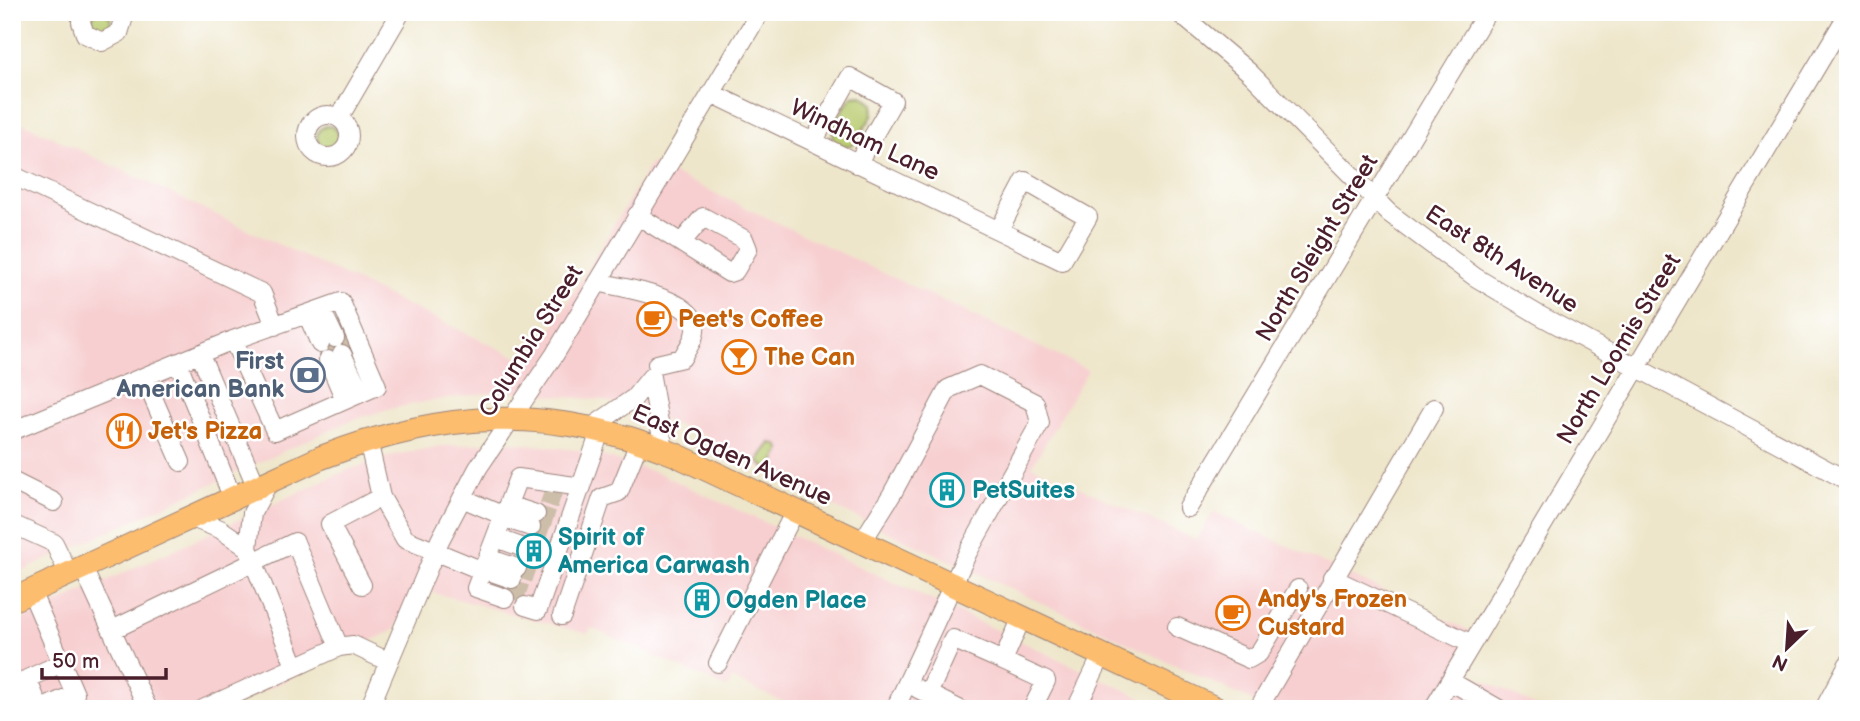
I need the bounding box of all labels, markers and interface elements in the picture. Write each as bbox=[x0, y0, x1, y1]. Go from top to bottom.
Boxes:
street label: Windham Lane bbox=[786, 93, 944, 187]
street label: North Sleight Street bbox=[1250, 149, 1385, 347]
street label: East 8th Avenue bbox=[1420, 199, 1584, 319]
street label: North Loomis Street bbox=[1551, 248, 1688, 450]
street label: Columbia Street bbox=[473, 259, 590, 423]
cafe icon: Peet's Coffee bbox=[635, 300, 673, 338]
place label: Peet's Coffee bbox=[678, 305, 823, 334]
bar icon: The Can bbox=[720, 338, 758, 376]
place label: The Can bbox=[764, 343, 855, 372]
place label: First American Bank bbox=[116, 347, 284, 404]
bank icon: First American Bank bbox=[289, 356, 327, 394]
street label: East Ogden Avenue bbox=[628, 398, 836, 512]
restaurant icon: Jet's Pizza bbox=[105, 412, 143, 450]
place label: Jet's Pizza bbox=[148, 417, 262, 446]
building icon: PetSuites bbox=[928, 471, 966, 509]
place label: PetSuites bbox=[972, 476, 1075, 505]
place label: Spirit of America Carwash bbox=[557, 523, 750, 580]
building icon: Spirit of America Carwash bbox=[515, 532, 553, 570]
building icon: Ogden Place bbox=[683, 581, 721, 619]
place label: Andy's Frozen Custard bbox=[1257, 585, 1407, 642]
place label: Ogden Place bbox=[726, 586, 867, 615]
cafe icon: Andy's Frozen Custard bbox=[1214, 594, 1252, 632]
north arrow bbox=[1752, 612, 1822, 682]
scale bar bbox=[42, 637, 166, 681]
text: 50 m bbox=[52, 649, 99, 674]
text: N bbox=[1769, 649, 1792, 675]

